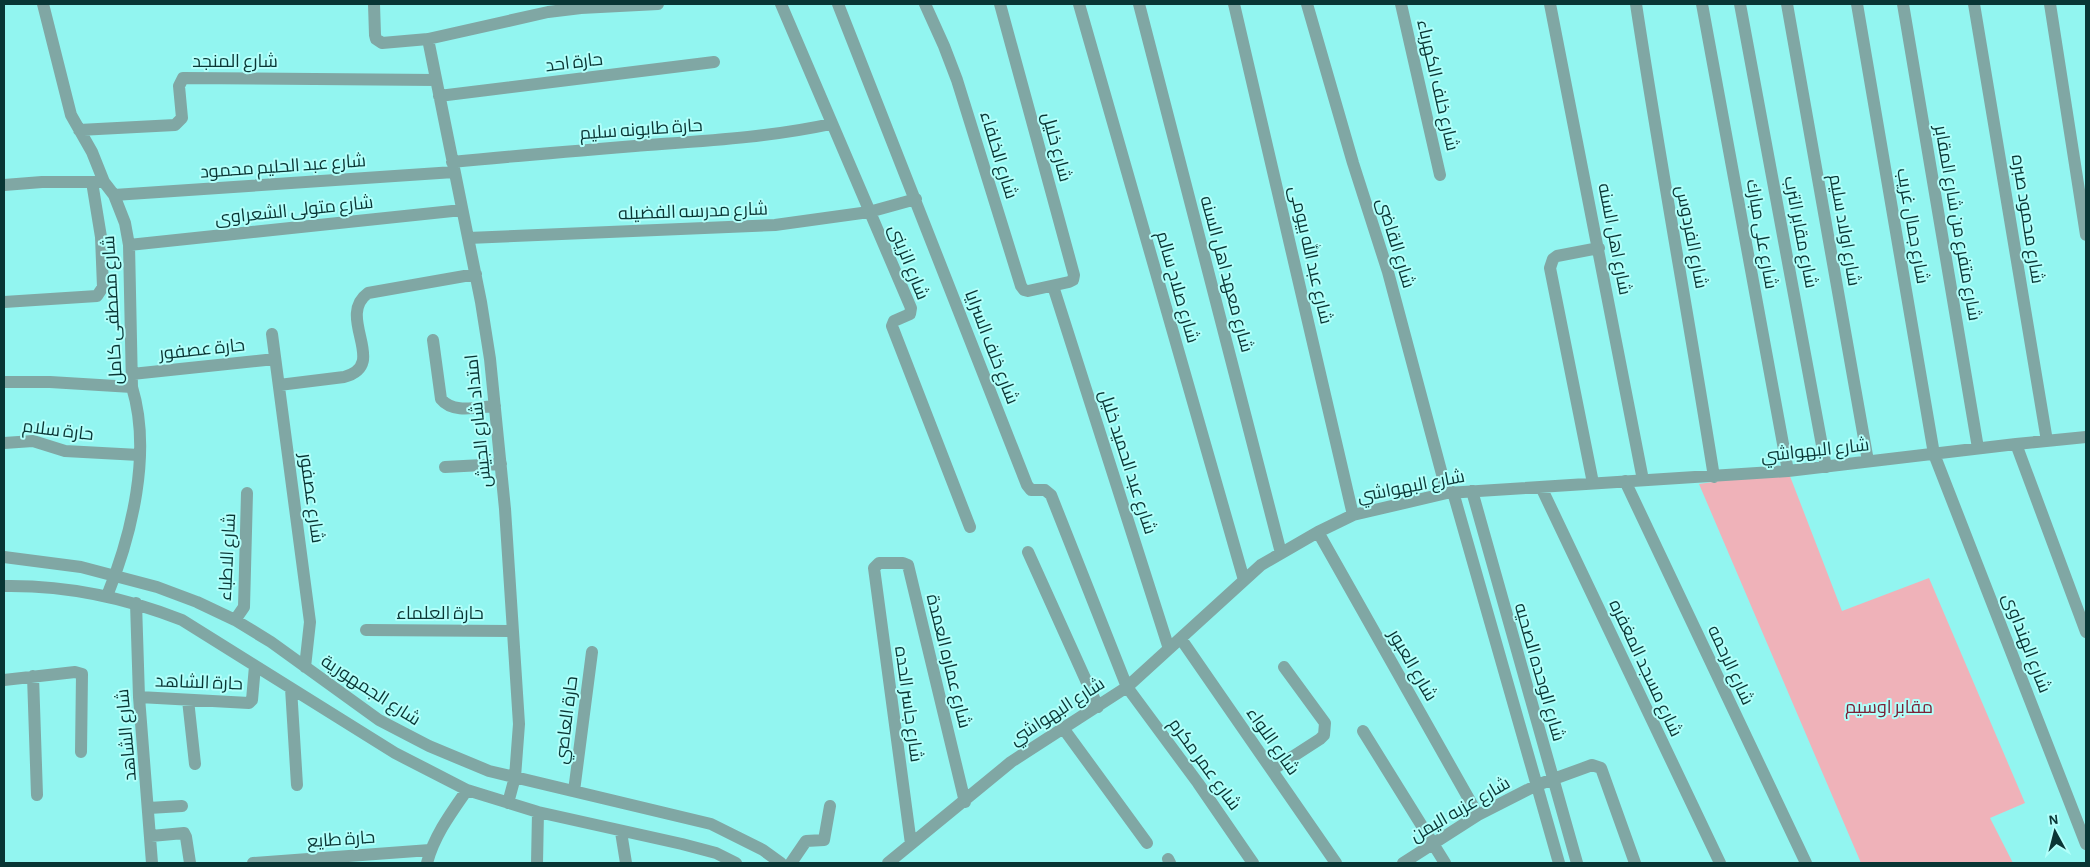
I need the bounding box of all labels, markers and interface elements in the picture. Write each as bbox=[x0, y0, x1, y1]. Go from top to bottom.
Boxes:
street label: شارع خلف الكهرباء bbox=[1411, 18, 1462, 153]
street label: حارة احد bbox=[544, 51, 604, 76]
street label: شارع المنجد bbox=[192, 52, 278, 73]
street label: شارع الخلفاء bbox=[974, 109, 1021, 202]
street label: شارع خليل bbox=[1036, 110, 1075, 185]
street label: حارة طابونه سليم bbox=[579, 117, 703, 145]
street label: شارع متفرع من شارع المقابر bbox=[1929, 123, 1984, 323]
street label: شارع عبد الحليم محمود bbox=[199, 151, 367, 184]
street label: شارع محمود صبره bbox=[2006, 153, 2047, 285]
street label: شارع جمال غريب bbox=[1891, 167, 1932, 286]
street label: شارع اولاد سليم bbox=[1823, 173, 1864, 288]
street label: شارع مقابر الترب bbox=[1778, 174, 1821, 290]
street label: شارع على مبارك bbox=[1741, 178, 1781, 291]
street label: شارع اهل السنه bbox=[1592, 182, 1635, 297]
street label: شارع عبد الله بيومى bbox=[1283, 184, 1339, 326]
street label: شارع الفردوس bbox=[1670, 184, 1711, 291]
street label: شارع متولى الشعراوى bbox=[214, 193, 374, 230]
street label: شارع معهد اهل السنه bbox=[1195, 194, 1257, 355]
street label: شارع القاضى bbox=[1371, 196, 1418, 291]
street label: شارع مدرسه الفضيله bbox=[618, 199, 768, 226]
street label: شارع الزينى bbox=[883, 222, 932, 303]
street label: شارع صلاح سالم bbox=[1151, 229, 1203, 346]
street label: شارع مصطفى كامل bbox=[99, 235, 128, 385]
street label: شارع خلف السرايا bbox=[959, 287, 1022, 408]
street label: حارة عصفور bbox=[157, 337, 246, 365]
street label: امتداد شارع الجيش bbox=[462, 353, 497, 489]
street label: شارع عبد الحميد خليل bbox=[1093, 388, 1160, 537]
street label: حارة سلام bbox=[21, 418, 95, 446]
street label: شارع البهواشي bbox=[1760, 435, 1871, 469]
street label: شارع عصفور bbox=[294, 451, 327, 544]
street label: شارع البهواشي bbox=[1356, 467, 1467, 509]
street label: شارع الاطباء bbox=[216, 513, 241, 602]
street label: شارع الهنداوى bbox=[1997, 591, 2054, 696]
street label: شارع عماره العمدة bbox=[921, 592, 974, 731]
street label: شارع مسجد المغفره bbox=[1604, 597, 1686, 741]
street label: شارع الوحده الصحيه bbox=[1509, 601, 1568, 744]
street label: حارة العلماء bbox=[396, 605, 484, 624]
street label: شارع الرحمه bbox=[1702, 622, 1757, 709]
street label: شارع العبور bbox=[1382, 625, 1441, 705]
street label: شارع جاسر الحده bbox=[889, 645, 926, 764]
street label: شارع الجمهورية bbox=[317, 651, 424, 731]
street label: حارة الشاهد bbox=[155, 671, 243, 695]
street label: شارع البهواشي bbox=[1006, 674, 1110, 752]
street label: حارة العاصي bbox=[553, 675, 584, 766]
street label: شارع الشاهد bbox=[113, 688, 142, 782]
park label: مقابر اوسيم bbox=[1845, 699, 1933, 719]
street label: شارع اللواء bbox=[1241, 704, 1303, 780]
street label: شارع عمر مكرم bbox=[1163, 715, 1244, 815]
street label: شارع عزبه اليمن bbox=[1407, 773, 1514, 847]
north arrow bbox=[2030, 807, 2080, 857]
text: N bbox=[2048, 813, 2059, 828]
street label: حارة طايع bbox=[306, 829, 376, 853]

